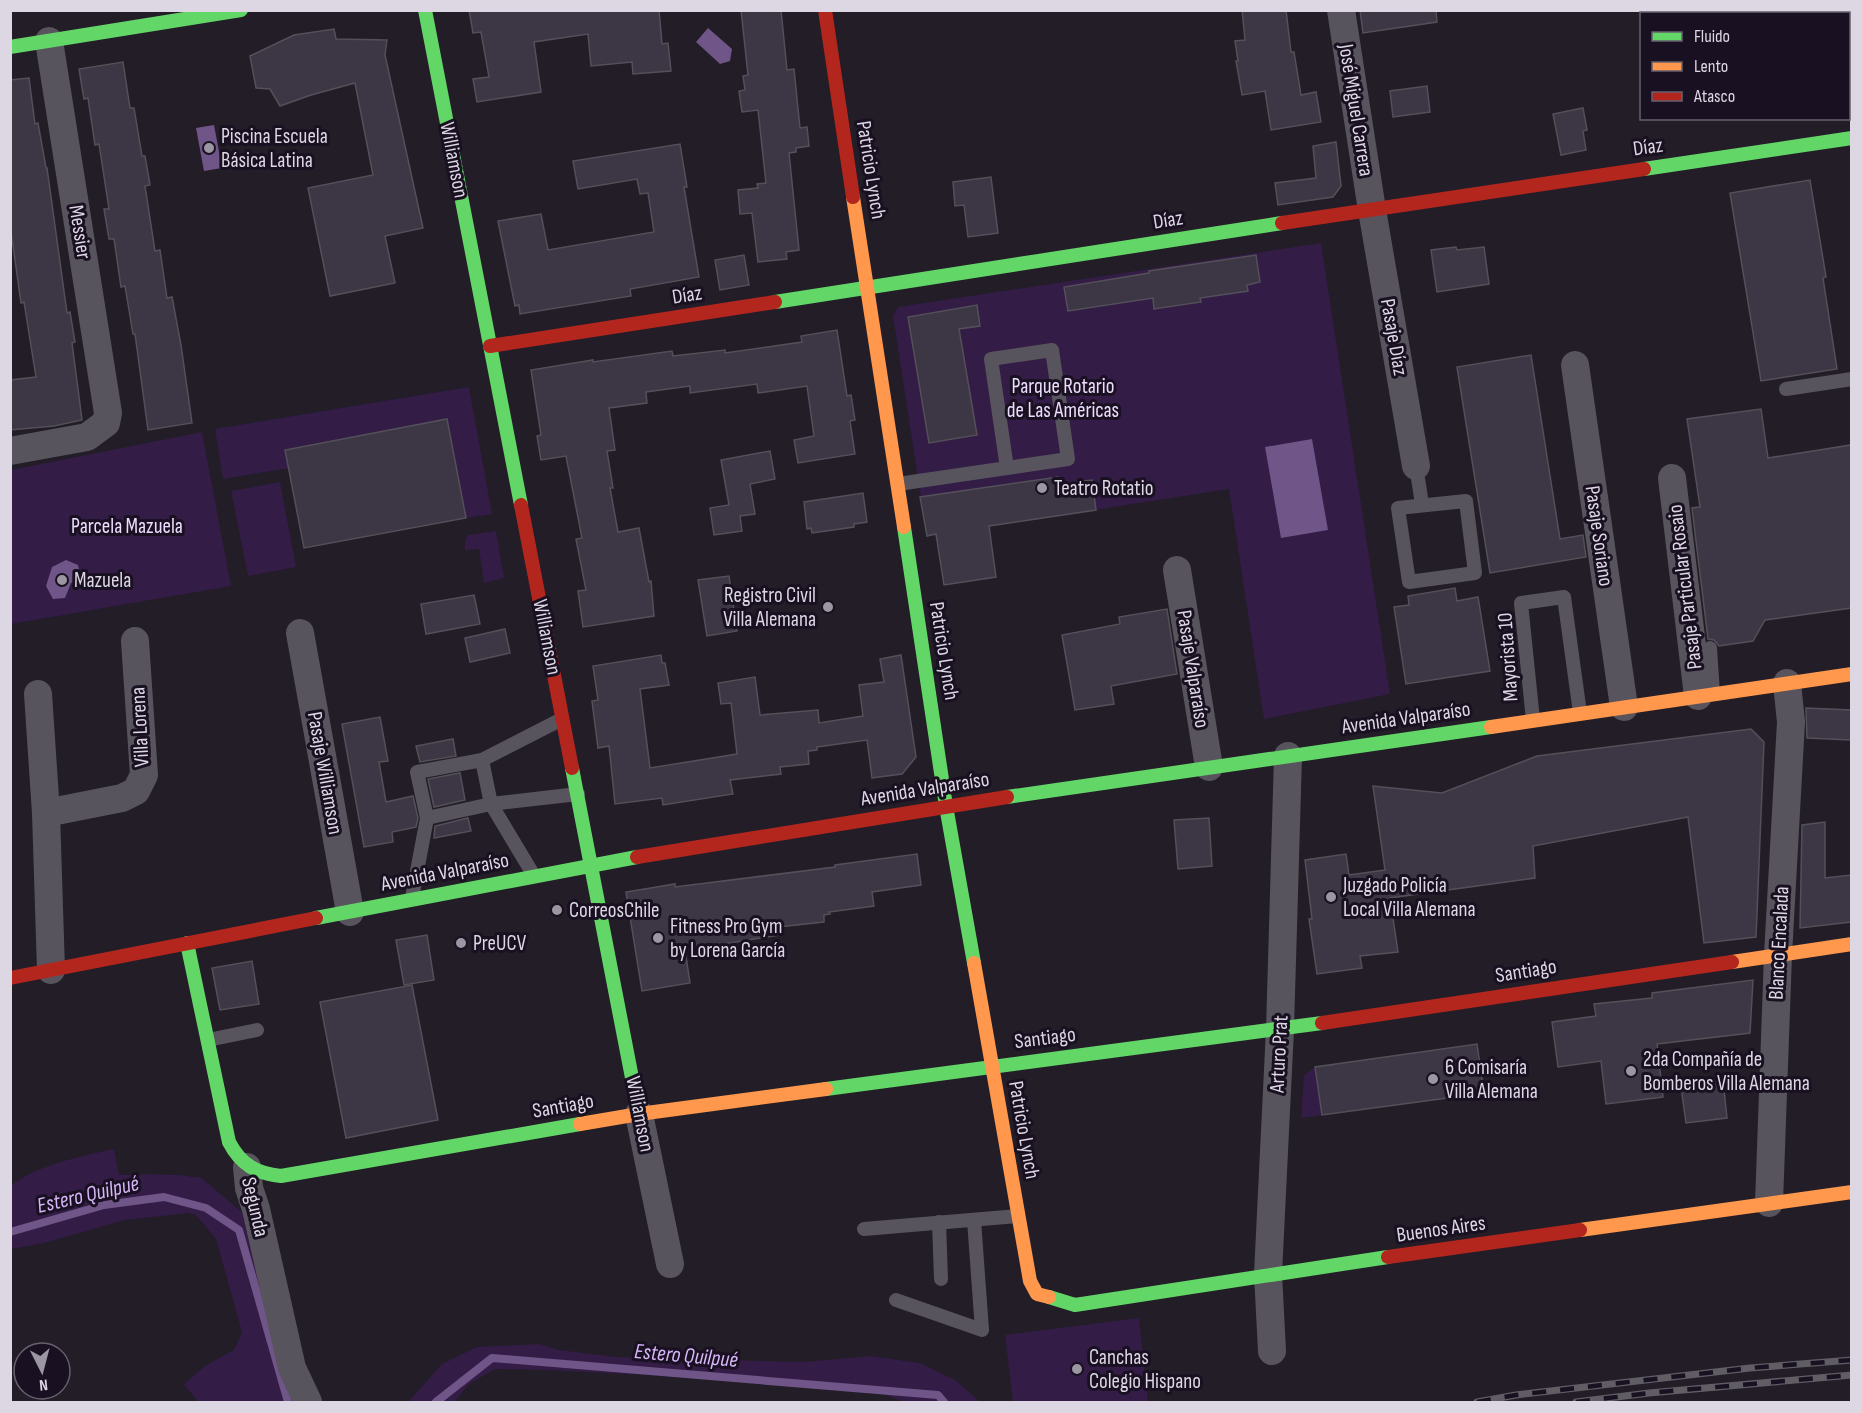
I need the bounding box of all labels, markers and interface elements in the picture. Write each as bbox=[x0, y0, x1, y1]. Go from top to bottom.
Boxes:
legend bbox=[1640, 12, 1850, 120]
text: Fluido bbox=[1694, 26, 1730, 47]
street label: José Miguel Carrera bbox=[1333, 41, 1379, 178]
text: Lento bbox=[1694, 56, 1728, 77]
text: Atasco bbox=[1693, 86, 1735, 107]
street label: Patricio Lynch bbox=[851, 119, 891, 221]
street label: Williamson bbox=[434, 120, 474, 200]
place label: Piscina Escuela Básica Latina bbox=[221, 124, 328, 173]
street label: Díaz bbox=[1631, 132, 1665, 161]
marker: Piscina Escuela Básica Latina bbox=[202, 141, 216, 155]
street label: Messier bbox=[63, 203, 97, 261]
street label: Díaz bbox=[1151, 205, 1185, 235]
street label: Díaz bbox=[670, 280, 704, 310]
street label: Pasaje Díaz bbox=[1375, 297, 1413, 378]
park label: Parque Rotario de Las Américas bbox=[1007, 374, 1119, 423]
place label: Teatro Rotatio bbox=[1054, 476, 1153, 501]
marker: Teatro Rotatio bbox=[1035, 481, 1049, 495]
street label: Pasaje Soriano bbox=[1580, 484, 1618, 588]
street label: Pasaje Particular Rosaio bbox=[1662, 503, 1708, 671]
park label: Parcela Mazuela bbox=[71, 514, 183, 539]
place label: Mazuela bbox=[74, 568, 131, 593]
marker: Mazuela bbox=[55, 573, 69, 587]
place label: Registro Civil Villa Alemana bbox=[723, 583, 816, 632]
street label: Williamson bbox=[527, 597, 567, 677]
marker: Registro Civil Villa Alemana bbox=[821, 600, 835, 614]
street label: Patricio Lynch bbox=[924, 600, 964, 702]
street label: Pasaje Valparaíso bbox=[1171, 608, 1215, 730]
street label: Mayorista 10 bbox=[1492, 612, 1524, 702]
street label: Villa Lorena bbox=[125, 686, 155, 768]
street label: Avenida Valparaíso bbox=[1339, 697, 1472, 740]
street label: Pasaje Williamson bbox=[302, 710, 348, 836]
street label: Avenida Valparaíso bbox=[858, 767, 991, 812]
street label: Avenida Valparaíso bbox=[378, 847, 511, 897]
place label: Juzgado Policía Local Villa Alemana bbox=[1342, 873, 1476, 922]
street label: Blanco Encalada bbox=[1764, 886, 1794, 1000]
marker: Juzgado Policía Local Villa Alemana bbox=[1324, 890, 1338, 904]
place label: CorreosChile bbox=[569, 898, 660, 923]
marker: CorreosChile bbox=[550, 903, 564, 917]
place label: Fitness Pro Gym by Lorena García bbox=[670, 914, 785, 963]
place label: PreUCV bbox=[473, 931, 527, 956]
marker: Fitness Pro Gym by Lorena García bbox=[651, 931, 665, 945]
marker: PreUCV bbox=[454, 936, 468, 950]
street label: Santiago bbox=[1494, 954, 1558, 988]
street label: Arturo Prat bbox=[1264, 1015, 1294, 1094]
street label: Santiago bbox=[1013, 1022, 1077, 1054]
place label: 2da Compañía de Bomberos Villa Alemana bbox=[1643, 1047, 1810, 1096]
place label: 6 Comisaría Villa Alemana bbox=[1445, 1055, 1538, 1104]
marker: 2da Compañía de Bomberos Villa Alemana bbox=[1624, 1064, 1638, 1078]
marker: 6 Comisaría Villa Alemana bbox=[1426, 1072, 1440, 1086]
street label: Williamson bbox=[620, 1074, 660, 1154]
street label: Patricio Lynch bbox=[1003, 1079, 1045, 1181]
street label: Santiago bbox=[530, 1088, 596, 1124]
water label: Estero Quilpué bbox=[34, 1170, 142, 1220]
street label: Segunda bbox=[236, 1175, 274, 1239]
street label: Buenos Aires bbox=[1395, 1210, 1487, 1248]
water label: Estero Quilpué bbox=[633, 1338, 739, 1374]
north arrow bbox=[12, 1341, 72, 1401]
place label: Canchas Colegio Hispano bbox=[1089, 1345, 1201, 1394]
marker: Canchas Colegio Hispano bbox=[1070, 1362, 1084, 1376]
text: N bbox=[38, 1375, 49, 1394]

